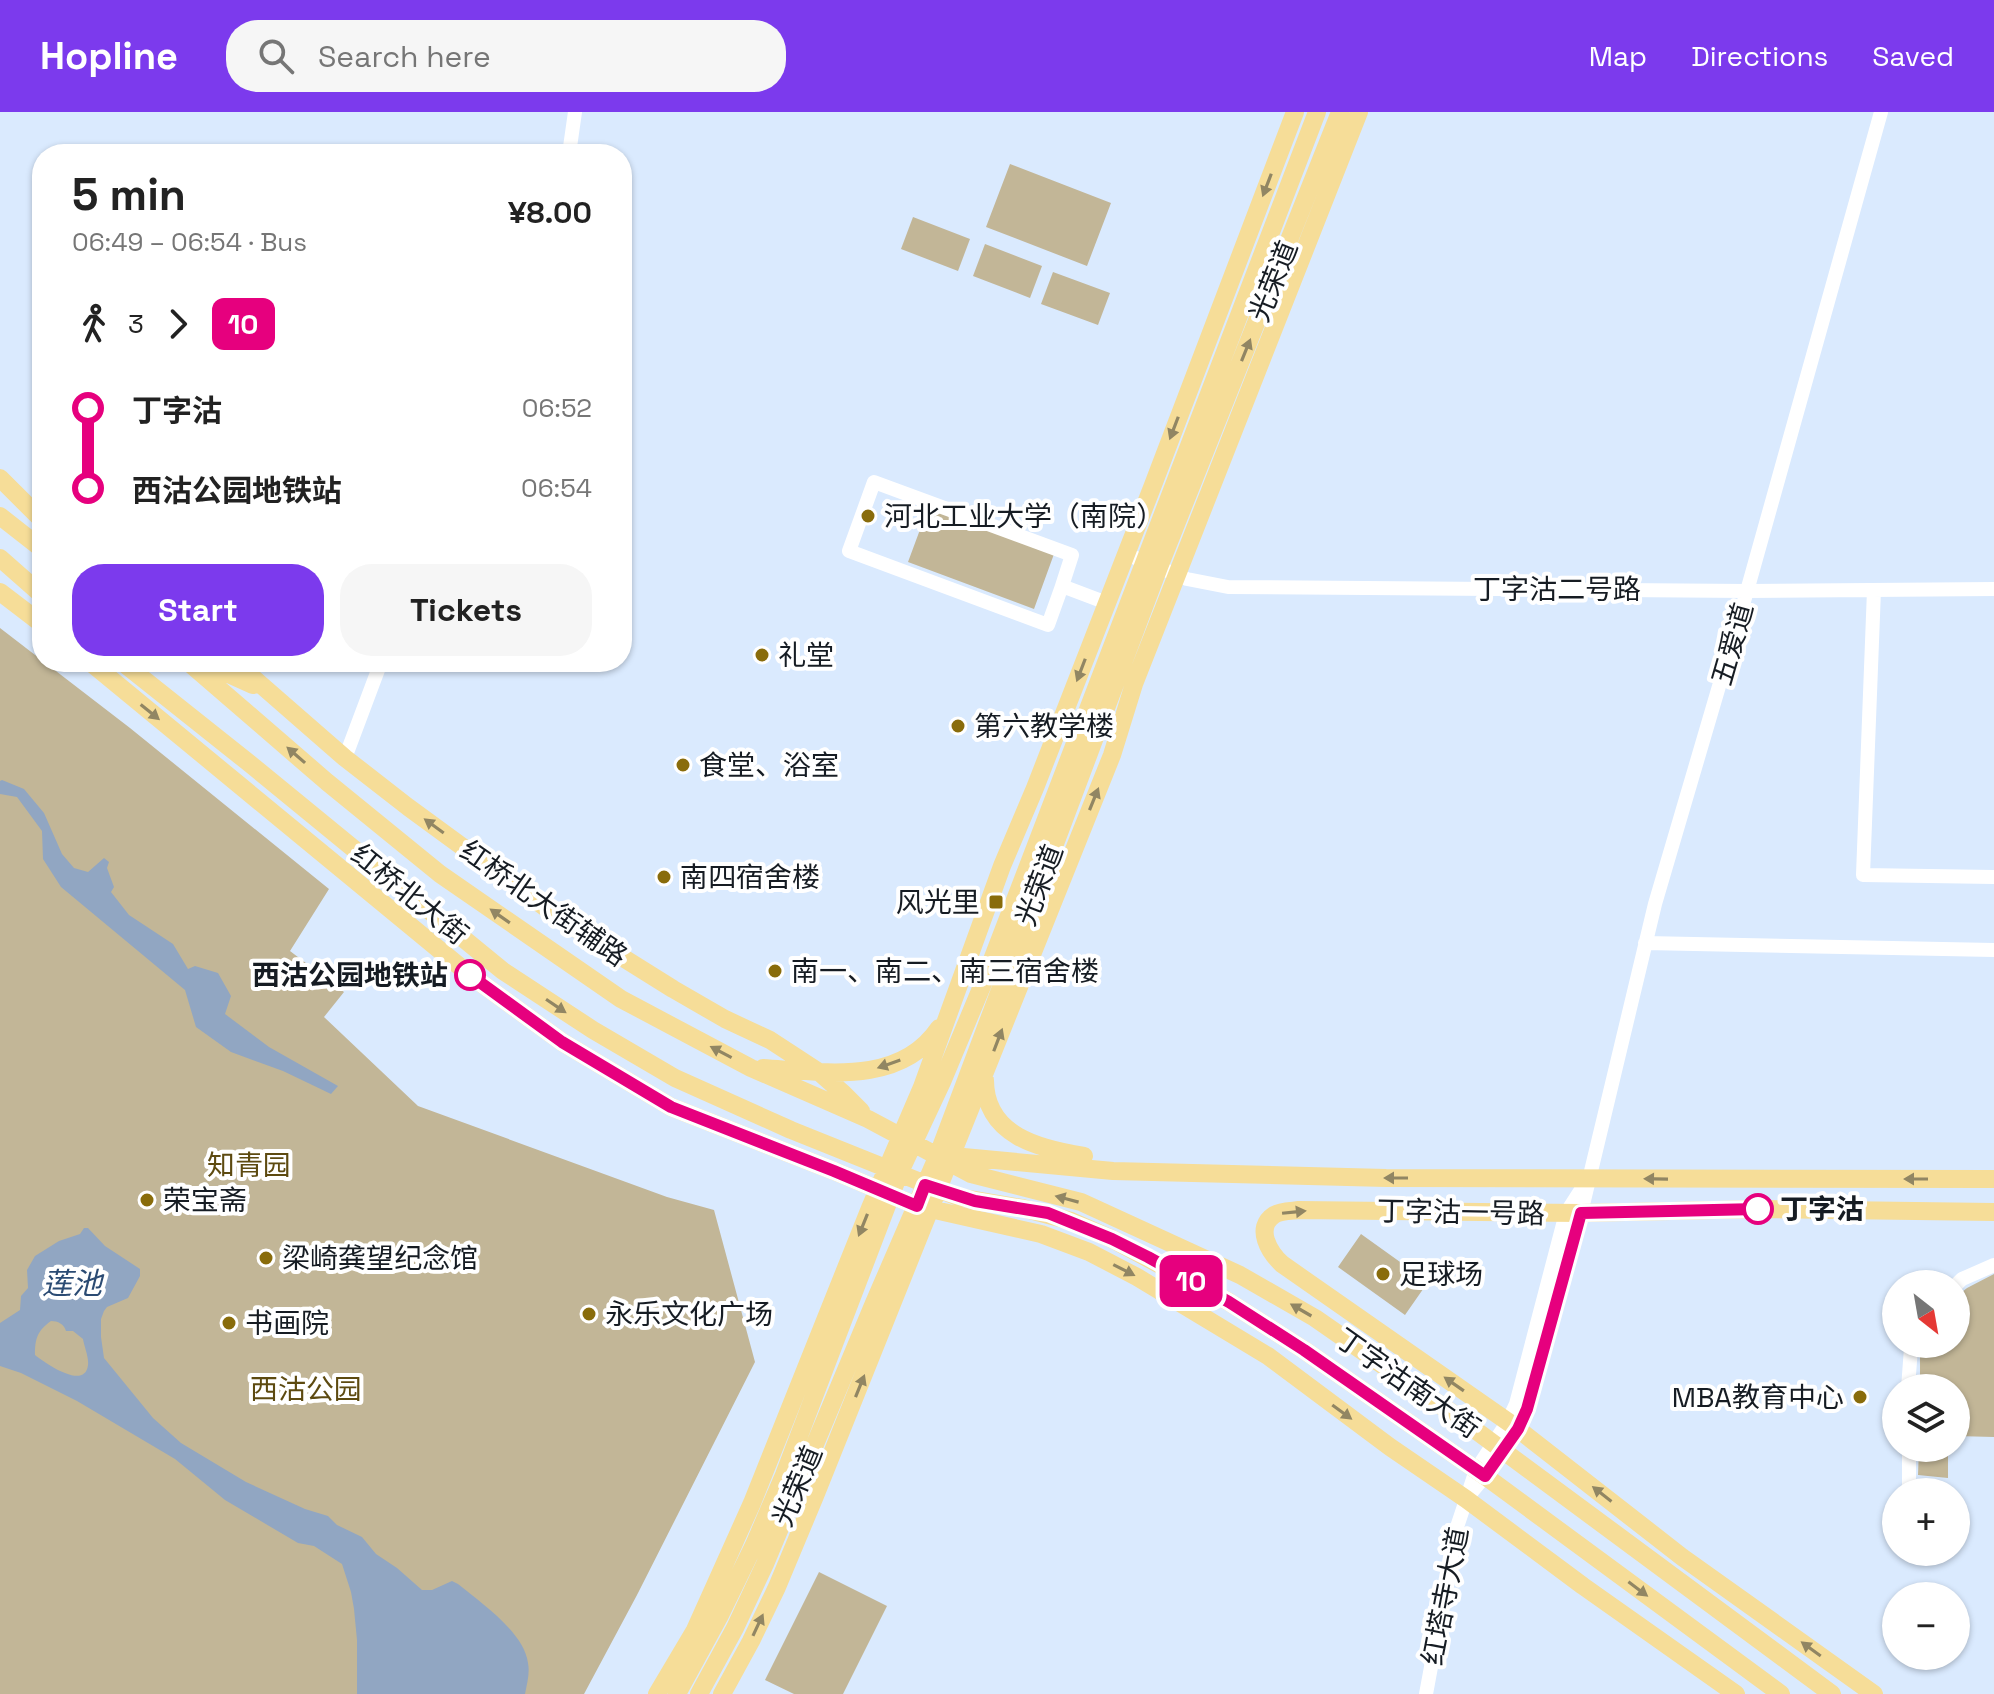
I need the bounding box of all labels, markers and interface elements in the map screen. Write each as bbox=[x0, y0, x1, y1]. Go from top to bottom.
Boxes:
search box bbox=[226, 20, 786, 92]
text: Hopline bbox=[40, 32, 178, 80]
icon: search bbox=[254, 34, 298, 78]
text: Search here bbox=[318, 37, 491, 76]
text: Map bbox=[1589, 38, 1647, 74]
text: Directions bbox=[1691, 38, 1828, 74]
text: Saved bbox=[1872, 38, 1954, 74]
text: 5 min bbox=[72, 167, 186, 223]
one-way arrow bbox=[1260, 173, 1273, 197]
text: ¥8.00 bbox=[508, 193, 592, 232]
text: 06:49 – 06:54 · Bus bbox=[72, 225, 307, 259]
street label: 光荣道 bbox=[1241, 235, 1305, 327]
icon: walk bbox=[72, 302, 116, 346]
icon: forward bbox=[156, 302, 200, 346]
text: 10 bbox=[228, 306, 259, 342]
text: 3 bbox=[128, 307, 144, 341]
one-way arrow bbox=[1240, 338, 1253, 362]
text: 丁字沽 bbox=[132, 391, 222, 430]
text: 06:52 bbox=[522, 391, 592, 425]
one-way arrow bbox=[1167, 416, 1180, 440]
text: 西沽公园地铁站 bbox=[132, 471, 342, 510]
text: 06:54 bbox=[521, 471, 592, 505]
place label: 河北工业大学（南院） bbox=[884, 498, 1164, 534]
marker: 河北工业大学（南院） bbox=[859, 507, 877, 525]
button: Start bbox=[72, 564, 324, 656]
button: Tickets bbox=[340, 564, 592, 656]
street label: 丁字沽二号路 bbox=[1473, 571, 1641, 607]
street label: 五爱道 bbox=[1703, 599, 1761, 689]
place label: 礼堂 bbox=[778, 637, 834, 673]
marker: 礼堂 bbox=[753, 646, 771, 664]
one-way arrow bbox=[1074, 658, 1087, 682]
one-way arrow bbox=[140, 703, 160, 719]
place label: 第六教学楼 bbox=[974, 708, 1114, 744]
marker: 第六教学楼 bbox=[949, 717, 967, 735]
one-way arrow bbox=[286, 747, 306, 764]
place label: 食堂、浴室 bbox=[699, 747, 839, 783]
marker: 食堂、浴室 bbox=[674, 756, 692, 774]
one-way arrow bbox=[1088, 787, 1101, 811]
one-way arrow bbox=[423, 819, 444, 834]
street label: 红桥北大街辅路 bbox=[453, 832, 635, 974]
street label: 红桥北大街 bbox=[344, 836, 476, 952]
street label: 光荣道 bbox=[1007, 839, 1071, 931]
place label: 南四宿舍楼 bbox=[680, 859, 820, 895]
marker: 南四宿舍楼 bbox=[655, 868, 673, 886]
place label: 风光里 bbox=[896, 884, 980, 920]
marker: 风光里 bbox=[987, 893, 1005, 911]
one-way arrow bbox=[489, 909, 510, 924]
place label: 南一、南二、南三宿舍楼 bbox=[791, 953, 1099, 989]
place label: 西沽公园地铁站 bbox=[252, 957, 448, 993]
marker: 西沽公园地铁站 bbox=[455, 960, 485, 990]
marker: 南一、南二、南三宿舍楼 bbox=[766, 962, 784, 980]
one-way arrow bbox=[546, 998, 567, 1013]
one-way arrow bbox=[992, 1028, 1005, 1052]
one-way arrow bbox=[709, 1045, 732, 1058]
one-way arrow bbox=[877, 1059, 901, 1071]
park label: 知青园 bbox=[207, 1147, 291, 1183]
one-way arrow bbox=[1383, 1171, 1408, 1184]
one-way arrow bbox=[1643, 1173, 1668, 1185]
one-way arrow bbox=[1903, 1173, 1928, 1185]
place label: 荣宝斋 bbox=[163, 1182, 247, 1218]
marker: 荣宝斋 bbox=[138, 1191, 156, 1209]
place label: 丁字沽 bbox=[1780, 1191, 1864, 1227]
one-way arrow bbox=[1054, 1192, 1079, 1204]
street label: 丁字沽一号路 bbox=[1377, 1193, 1545, 1231]
marker: 丁字沽 bbox=[1743, 1194, 1773, 1224]
one-way arrow bbox=[1282, 1205, 1307, 1218]
one-way arrow bbox=[856, 1213, 869, 1237]
place label: 梁崎龚望纪念馆 bbox=[282, 1240, 478, 1276]
marker: 梁崎龚望纪念馆 bbox=[257, 1249, 275, 1267]
line badge: 10 bbox=[1155, 1255, 1227, 1307]
place label: 足球场 bbox=[1399, 1256, 1483, 1292]
one-way arrow bbox=[1113, 1263, 1136, 1277]
text: 10 bbox=[1176, 1263, 1206, 1299]
water label: 莲池 bbox=[42, 1264, 105, 1303]
marker: 足球场 bbox=[1374, 1265, 1392, 1283]
north arrow bbox=[1882, 1270, 1970, 1358]
map controls bbox=[1882, 1270, 1970, 1670]
place label: 永乐文化广场 bbox=[605, 1296, 773, 1332]
one-way arrow bbox=[1290, 1303, 1312, 1317]
place label: 书画院 bbox=[245, 1305, 329, 1341]
marker: 永乐文化广场 bbox=[580, 1305, 598, 1323]
marker: 书画院 bbox=[220, 1314, 238, 1332]
street label: 丁字沽南大街 bbox=[1329, 1320, 1487, 1446]
park label: 西沽公园 bbox=[250, 1371, 362, 1407]
one-way arrow bbox=[854, 1374, 867, 1398]
button: layers bbox=[1882, 1374, 1970, 1462]
one-way arrow bbox=[1444, 1377, 1465, 1392]
place label: MBA教育中心 bbox=[1672, 1379, 1844, 1415]
marker: MBA教育中心 bbox=[1851, 1388, 1869, 1406]
one-way arrow bbox=[1331, 1404, 1352, 1419]
street label: 光荣道 bbox=[764, 1440, 830, 1532]
button: + bbox=[1882, 1478, 1970, 1566]
one-way arrow bbox=[1592, 1486, 1612, 1503]
street label: 红塔寺大道 bbox=[1414, 1524, 1476, 1668]
one-way arrow bbox=[1628, 1580, 1648, 1596]
button: − bbox=[1882, 1582, 1970, 1670]
one-way arrow bbox=[751, 1613, 765, 1637]
one-way arrow bbox=[1800, 1642, 1821, 1657]

